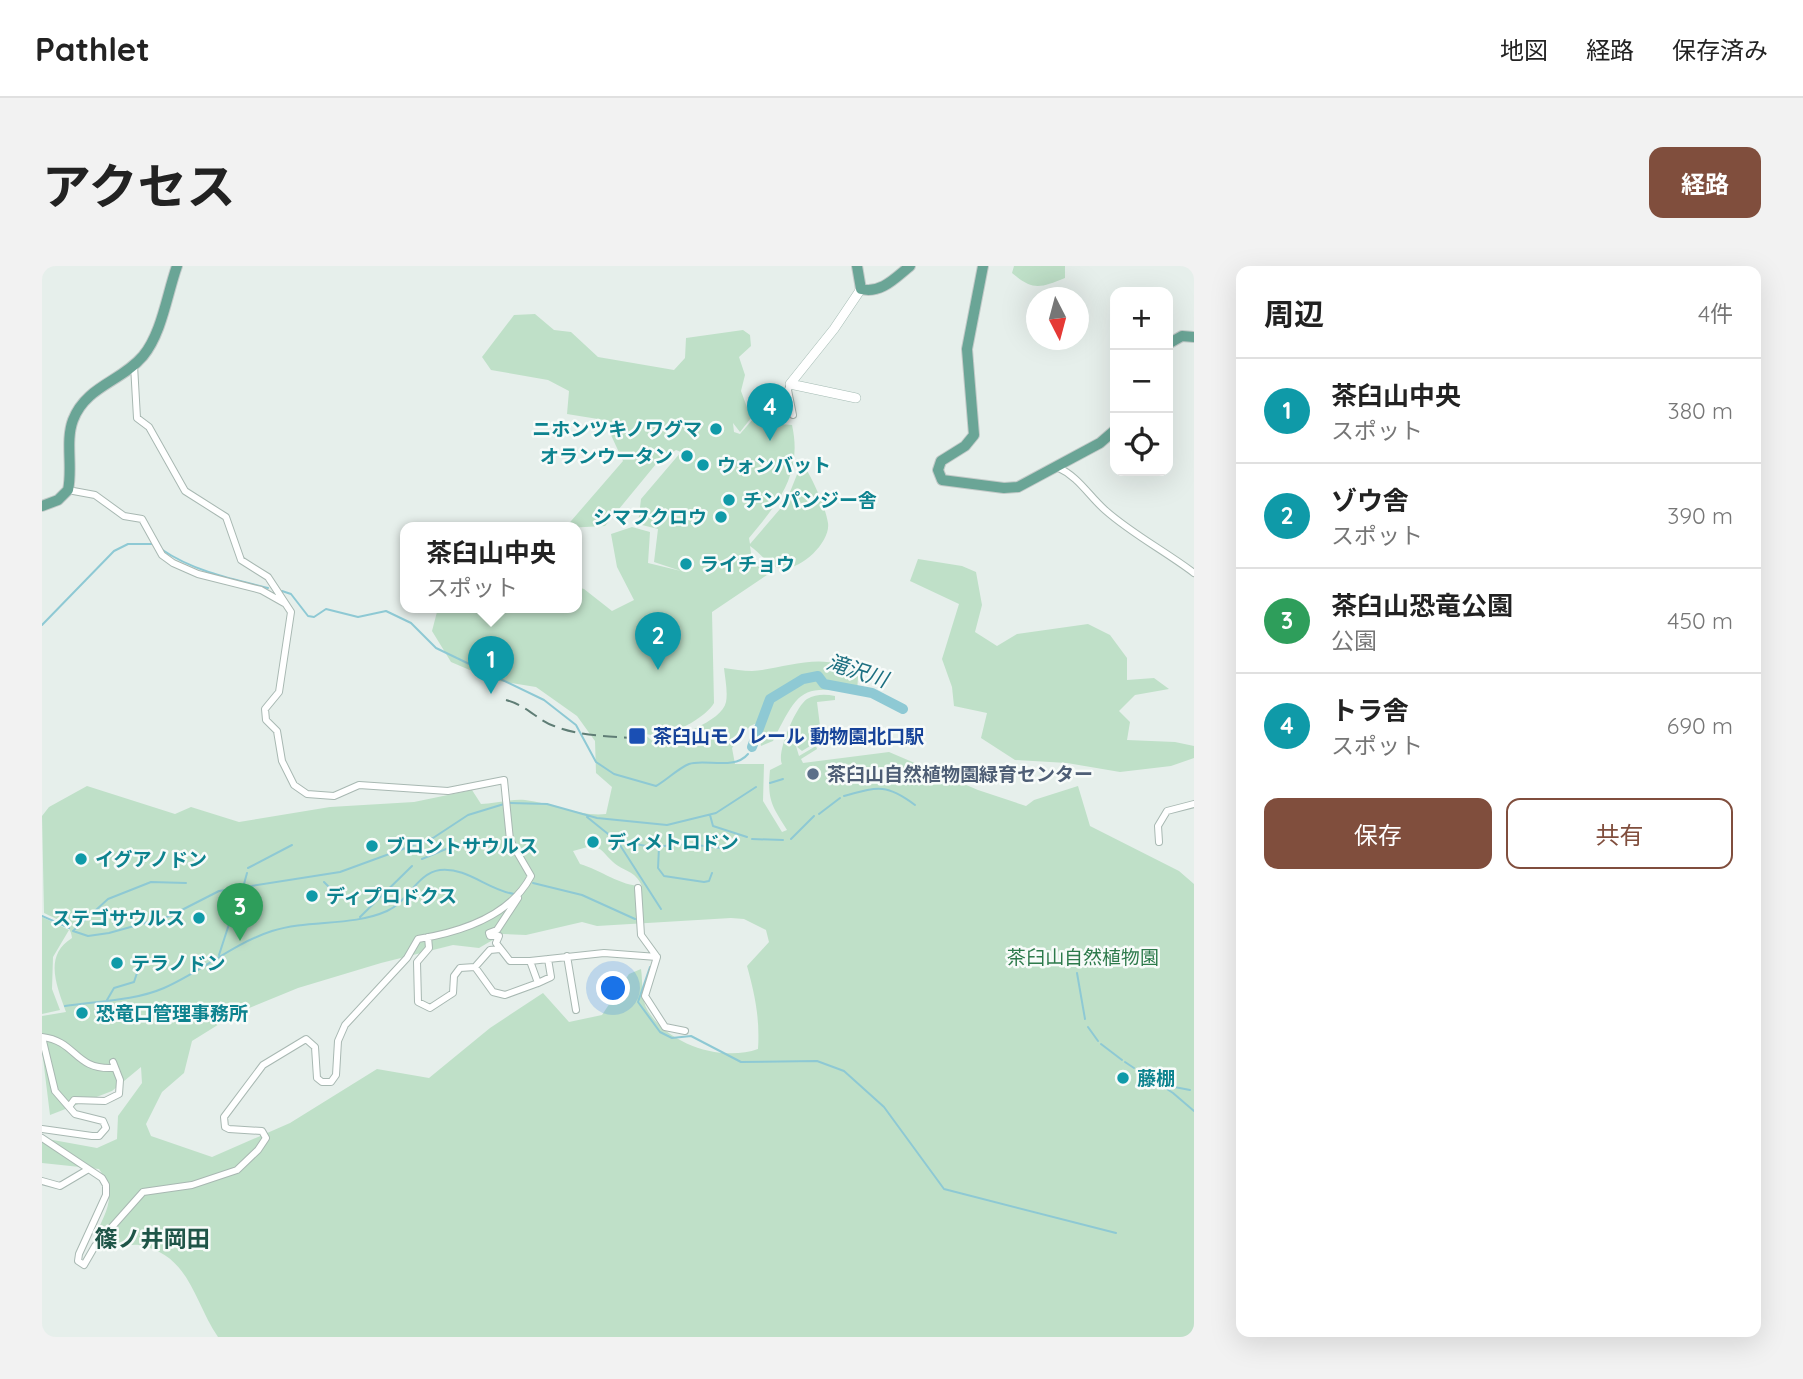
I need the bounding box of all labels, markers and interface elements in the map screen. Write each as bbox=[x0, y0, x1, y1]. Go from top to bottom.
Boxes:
text: Pathlet bbox=[35, 28, 150, 69]
text: 地図 bbox=[1500, 35, 1548, 65]
text: 経路 bbox=[1586, 35, 1634, 65]
text: 保存済み bbox=[1672, 35, 1768, 65]
button: 経路 bbox=[1649, 147, 1761, 218]
text: アクセス bbox=[42, 155, 236, 216]
north arrow bbox=[1026, 287, 1089, 350]
map controls bbox=[1110, 287, 1173, 476]
button: + bbox=[1110, 287, 1173, 350]
text: 周辺 bbox=[1264, 295, 1324, 333]
text: 4件 bbox=[1698, 299, 1733, 328]
button: − bbox=[1110, 350, 1173, 413]
text: 茶臼山中央 bbox=[1331, 379, 1461, 412]
pin: 4 bbox=[747, 383, 793, 441]
text: 1 bbox=[1283, 396, 1291, 425]
text: 380 m bbox=[1668, 396, 1733, 425]
button: locate bbox=[1110, 413, 1173, 476]
text: スポット bbox=[1331, 416, 1423, 445]
place label: ニホンツキノワグマ bbox=[532, 417, 702, 441]
marker: ニホンツキノワグマ bbox=[708, 421, 724, 437]
place label: オランウータン bbox=[540, 444, 673, 468]
marker: オランウータン bbox=[679, 448, 695, 464]
place label: ウォンバット bbox=[717, 453, 831, 477]
marker: ウォンバット bbox=[695, 457, 711, 473]
text: ゾウ舎 bbox=[1331, 484, 1409, 517]
place label: チンパンジー舎 bbox=[743, 488, 877, 512]
marker: チンパンジー舎 bbox=[721, 492, 737, 508]
text: 2 bbox=[1280, 501, 1294, 530]
text: 390 m bbox=[1667, 501, 1733, 530]
place label: シマフクロウ bbox=[593, 505, 707, 529]
marker: シマフクロウ bbox=[713, 509, 729, 525]
text: スポット bbox=[1331, 521, 1423, 550]
popup bbox=[400, 522, 582, 613]
text: 茶臼山中央 bbox=[426, 536, 556, 569]
place label: ライチョウ bbox=[700, 552, 795, 576]
marker: ライチョウ bbox=[678, 556, 694, 572]
text: スポット bbox=[426, 573, 518, 602]
text: 茶臼山恐竜公園 bbox=[1331, 589, 1513, 622]
text: 3 bbox=[1281, 606, 1293, 635]
text: 450 m bbox=[1667, 606, 1733, 635]
pin: 2 bbox=[635, 612, 681, 670]
text: 公園 bbox=[1331, 626, 1377, 655]
pin: 1 bbox=[468, 636, 514, 694]
water label: 滝沢川 bbox=[823, 648, 893, 693]
text: トラ舎 bbox=[1331, 694, 1409, 727]
text: 4 bbox=[1280, 711, 1294, 740]
text: 690 m bbox=[1667, 711, 1733, 740]
place label: 茶臼山モノレール 動物園北口駅 bbox=[653, 724, 924, 748]
marker: 茶臼山モノレール 動物園北口駅 bbox=[627, 726, 647, 746]
text: スポット bbox=[1331, 731, 1423, 760]
place label: 茶臼山自然植物園緑育センター bbox=[827, 762, 1093, 786]
marker: 茶臼山自然植物園緑育センター bbox=[805, 766, 821, 782]
button: 保存 bbox=[1264, 798, 1492, 869]
button: 共有 bbox=[1506, 798, 1733, 869]
place label: ディメトロドン bbox=[607, 830, 739, 854]
place label: ブロントサウルス bbox=[386, 834, 538, 858]
marker: ディメトロドン bbox=[585, 834, 601, 850]
marker: ブロントサウルス bbox=[364, 838, 380, 854]
place label: イグアノドン bbox=[95, 847, 207, 871]
marker: イグアノドン bbox=[73, 851, 89, 867]
pin: 3 bbox=[217, 883, 263, 941]
place label: ディプロドクス bbox=[326, 884, 457, 908]
marker: ディプロドクス bbox=[304, 888, 320, 904]
place label: ステゴサウルス bbox=[52, 906, 185, 930]
marker: ステゴサウルス bbox=[191, 910, 207, 926]
park label: 茶臼山自然植物園 bbox=[1007, 945, 1159, 969]
place label: テラノドン bbox=[131, 951, 226, 975]
marker: テラノドン bbox=[109, 955, 125, 971]
your location bbox=[596, 971, 630, 1005]
place label: 恐竜口管理事務所 bbox=[96, 1001, 248, 1025]
marker: 恐竜口管理事務所 bbox=[74, 1005, 90, 1021]
place label: 藤棚 bbox=[1137, 1066, 1175, 1090]
marker: 藤棚 bbox=[1115, 1070, 1131, 1086]
district label: 篠ノ井岡田 bbox=[95, 1224, 210, 1253]

